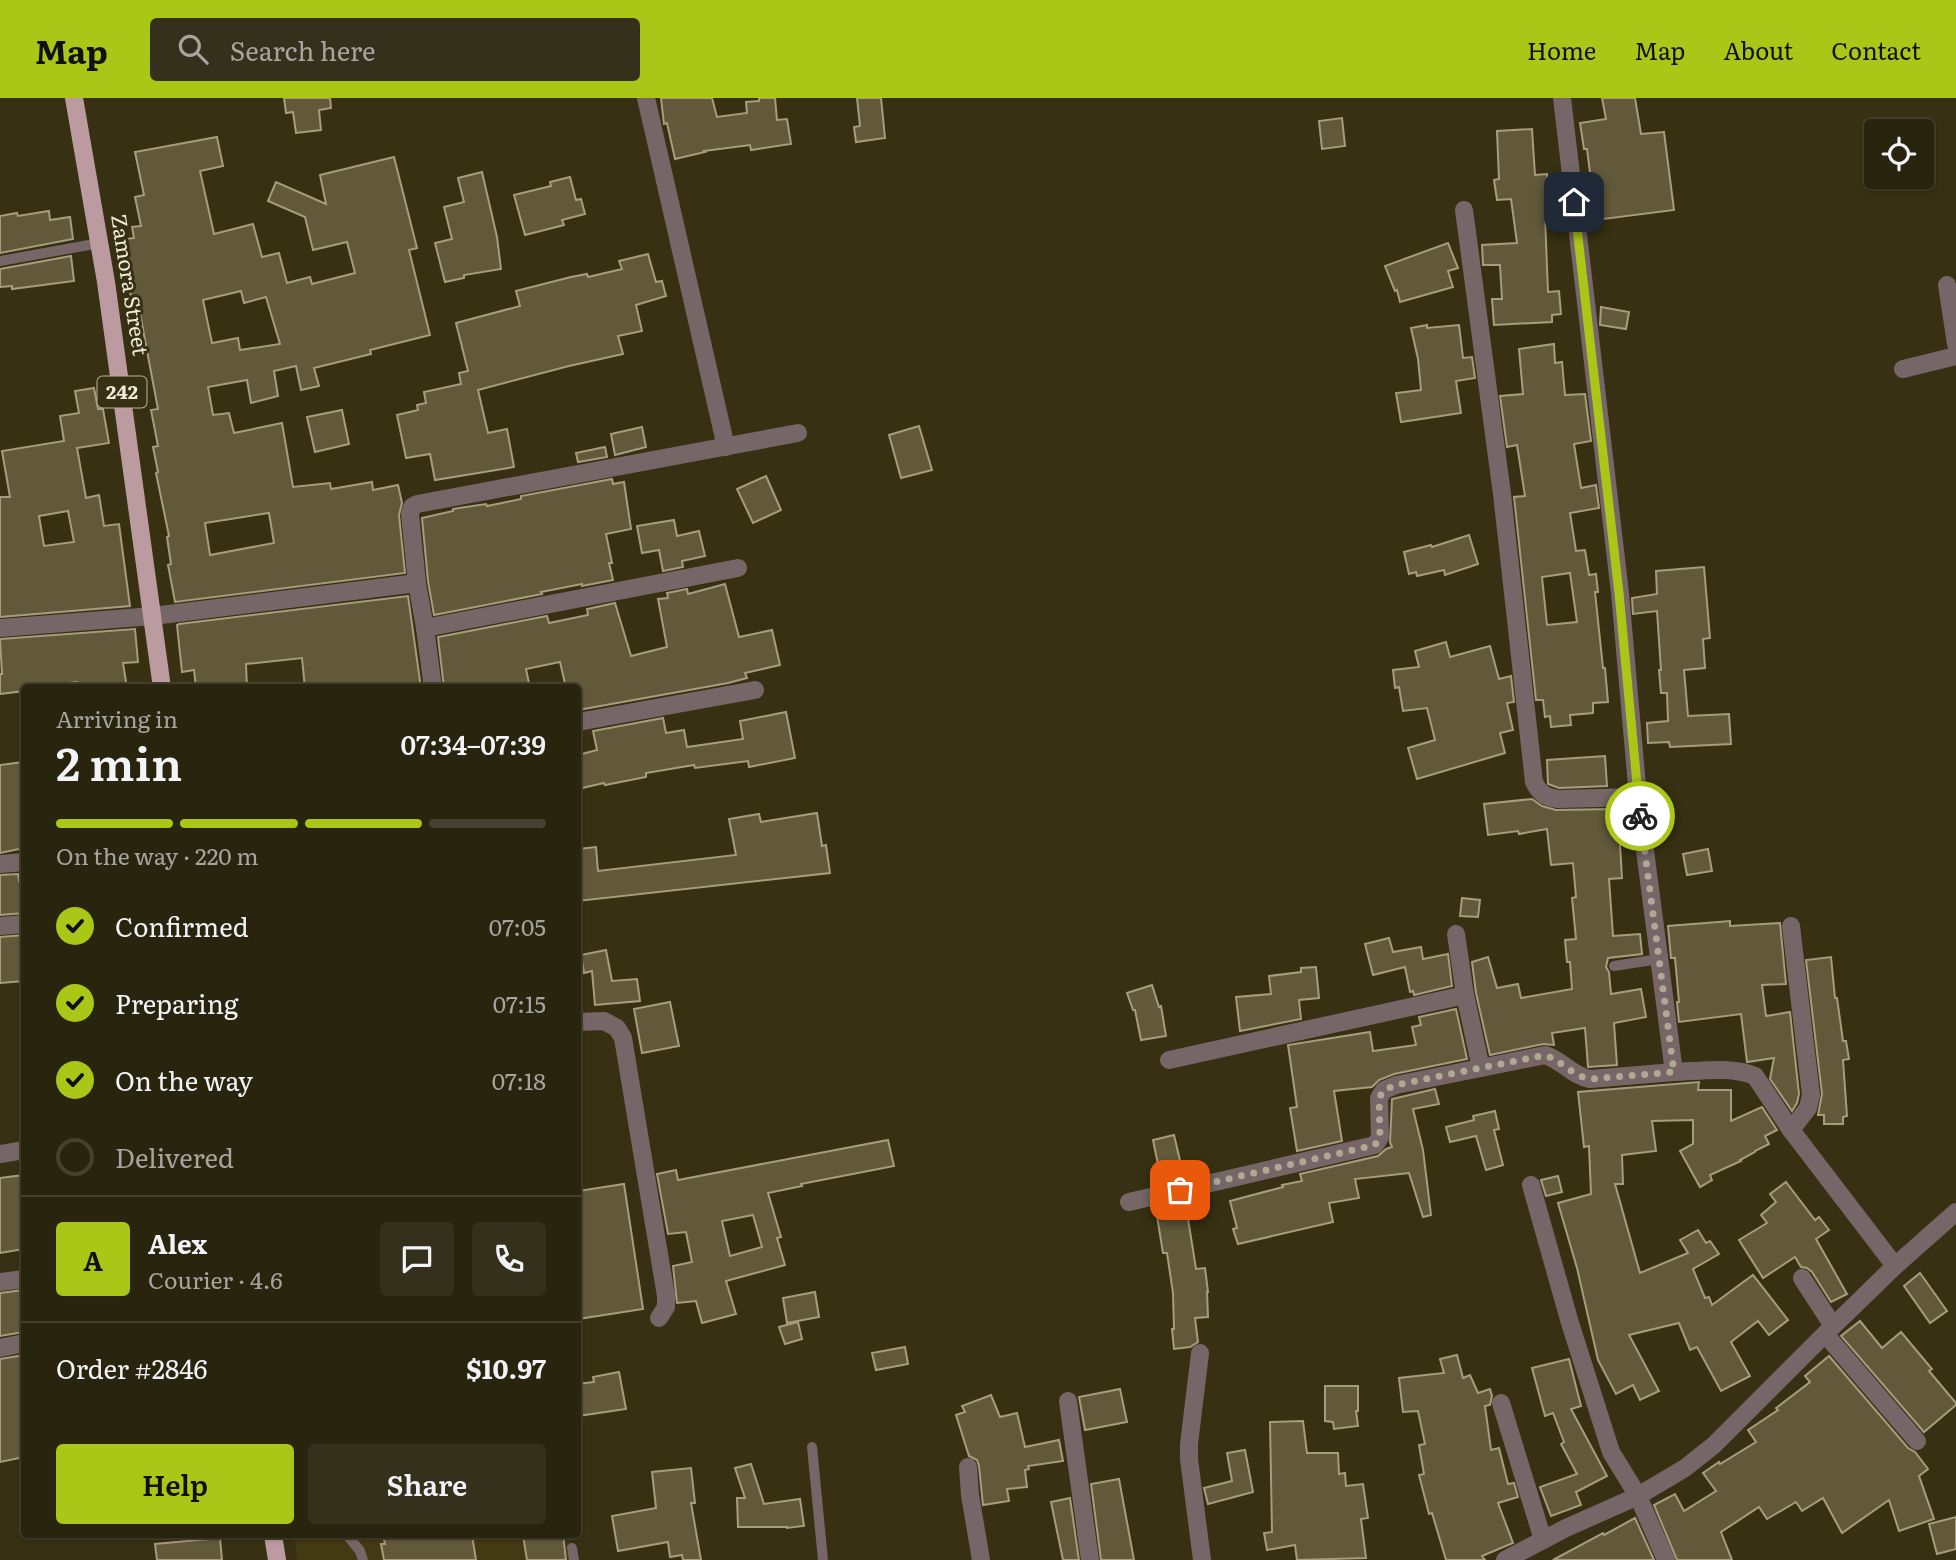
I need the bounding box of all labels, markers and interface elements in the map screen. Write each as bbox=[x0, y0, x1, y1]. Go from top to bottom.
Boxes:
search box bbox=[150, 18, 640, 81]
text: Map bbox=[35, 25, 108, 74]
icon: search bbox=[174, 30, 212, 68]
text: Search here bbox=[230, 30, 376, 69]
text: Home bbox=[1527, 32, 1596, 67]
text: Map bbox=[1634, 32, 1685, 67]
text: About bbox=[1723, 32, 1793, 67]
text: Contact bbox=[1831, 32, 1921, 67]
map controls bbox=[1864, 119, 1934, 189]
button: locate bbox=[1864, 119, 1934, 189]
pin bbox=[1544, 172, 1604, 232]
icon: home bbox=[1555, 183, 1593, 221]
street label: Zamora Street bbox=[105, 212, 158, 358]
road number: 242 bbox=[97, 376, 146, 408]
text: Arriving in bbox=[56, 701, 178, 735]
text: 07:34–07:39 bbox=[401, 724, 546, 763]
text: 2 min bbox=[56, 727, 182, 795]
courier bbox=[1605, 781, 1675, 851]
icon: bike bbox=[1621, 797, 1659, 835]
text: On the way · 220 m bbox=[56, 838, 259, 872]
text: Confirmed bbox=[115, 906, 249, 945]
icon: check bbox=[56, 907, 94, 945]
text: 07:05 bbox=[489, 909, 546, 943]
text: Preparing bbox=[115, 983, 238, 1022]
icon: check bbox=[56, 984, 94, 1022]
text: 07:15 bbox=[493, 986, 546, 1020]
text: On the way bbox=[115, 1060, 253, 1099]
icon: check bbox=[56, 1061, 94, 1099]
text: 07:18 bbox=[492, 1063, 546, 1097]
text: Delivered bbox=[115, 1137, 234, 1176]
pin bbox=[1150, 1160, 1210, 1220]
icon: bag bbox=[1161, 1171, 1199, 1209]
button: chat bbox=[380, 1222, 454, 1296]
button: phone bbox=[472, 1222, 546, 1296]
text: Alex bbox=[148, 1223, 207, 1262]
text: A bbox=[83, 1240, 103, 1279]
text: Courier · 4.6 bbox=[148, 1262, 283, 1296]
text: Order #2846 bbox=[56, 1348, 208, 1387]
text: $10.97 bbox=[466, 1348, 546, 1387]
button: Help bbox=[56, 1444, 294, 1524]
button: Share bbox=[308, 1444, 546, 1524]

